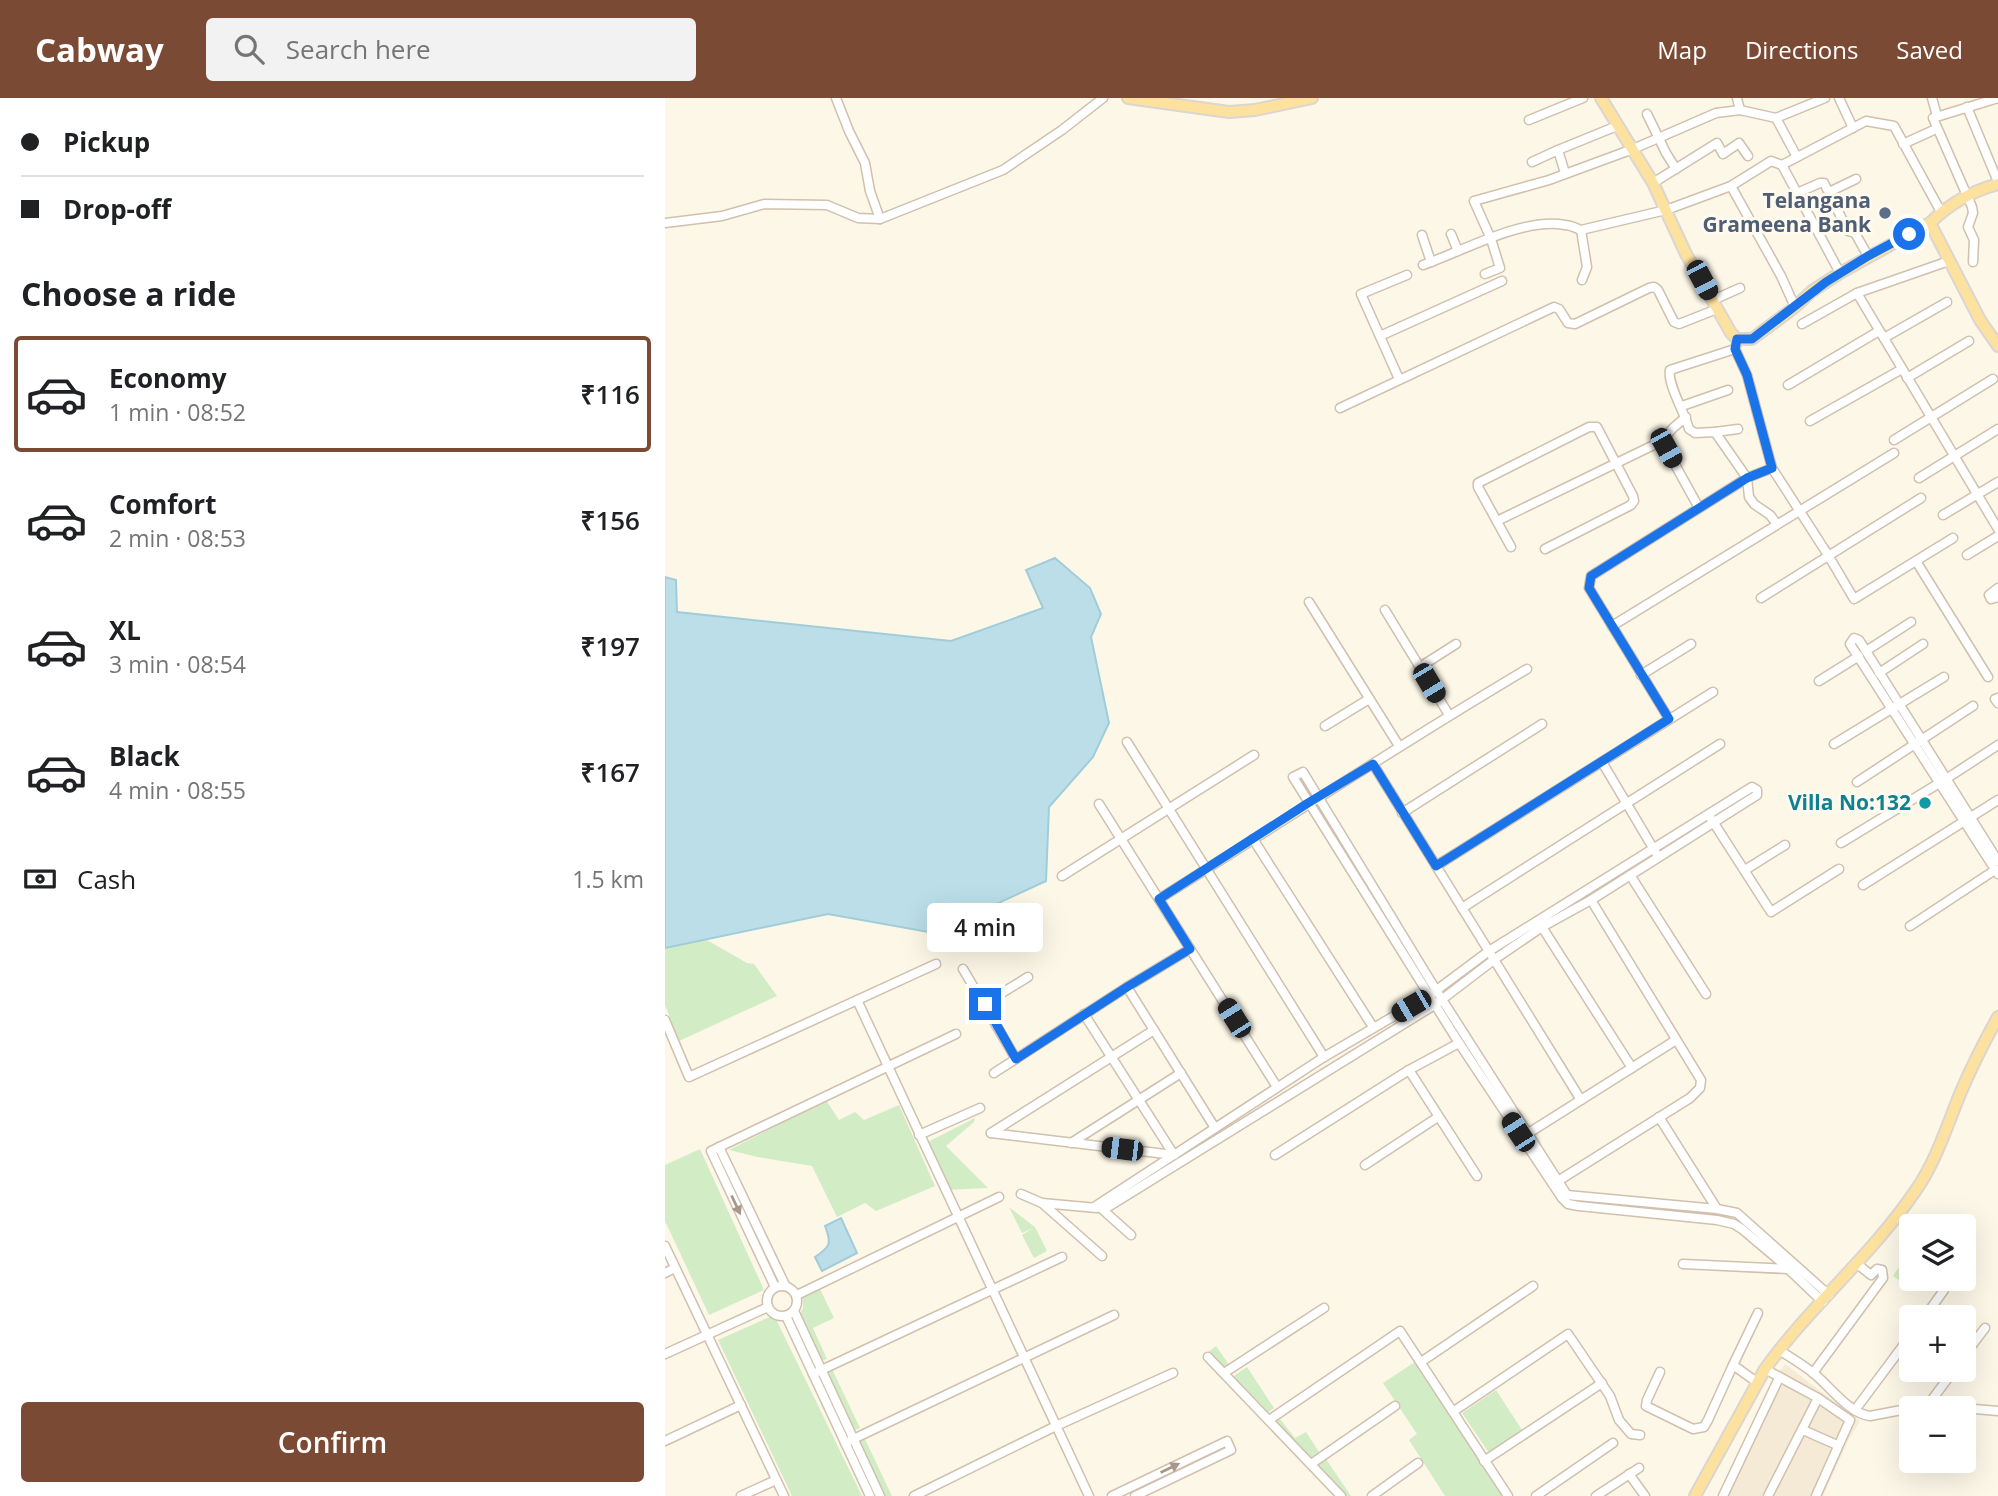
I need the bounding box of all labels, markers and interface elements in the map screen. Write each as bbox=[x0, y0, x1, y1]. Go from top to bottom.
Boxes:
search box bbox=[206, 18, 696, 81]
text: Cabway bbox=[35, 27, 164, 72]
icon: search bbox=[230, 30, 268, 68]
text: Search here bbox=[286, 31, 431, 67]
text: Map bbox=[1657, 33, 1707, 66]
text: Directions bbox=[1745, 33, 1858, 66]
text: Saved bbox=[1896, 33, 1963, 66]
text: Pickup bbox=[63, 124, 150, 160]
place label: Telangana Grameena Bank bbox=[1703, 186, 1872, 238]
text: Drop-off bbox=[63, 191, 171, 227]
marker: Telangana Grameena Bank bbox=[1877, 205, 1893, 221]
route start bbox=[1893, 218, 1925, 250]
car bbox=[1683, 257, 1722, 303]
text: Choose a ride bbox=[21, 272, 236, 315]
text: Economy bbox=[109, 360, 227, 396]
icon: car bbox=[25, 363, 88, 426]
text: ₹116 bbox=[581, 376, 640, 412]
text: 1 min · 08:52 bbox=[109, 396, 246, 428]
car bbox=[1647, 425, 1686, 471]
text: Comfort bbox=[109, 486, 216, 522]
icon: car bbox=[25, 489, 88, 552]
text: ₹156 bbox=[581, 502, 640, 538]
text: 2 min · 08:53 bbox=[109, 522, 246, 554]
text: XL bbox=[109, 612, 141, 648]
icon: car bbox=[25, 615, 88, 678]
text: ₹197 bbox=[581, 628, 640, 664]
text: 3 min · 08:54 bbox=[109, 648, 246, 680]
car bbox=[1410, 660, 1449, 706]
text: Black bbox=[109, 738, 180, 774]
icon: car bbox=[25, 741, 88, 804]
text: ₹167 bbox=[581, 754, 640, 790]
text: 4 min · 08:55 bbox=[109, 774, 246, 806]
place label: Villa No:132 bbox=[1788, 788, 1911, 816]
marker: Villa No:132 bbox=[1917, 795, 1933, 811]
icon: cash bbox=[21, 860, 59, 898]
text: Cash bbox=[77, 861, 136, 897]
text: 1.5 km bbox=[572, 863, 644, 895]
callout: 4 min bbox=[927, 902, 1043, 951]
text: 4 min bbox=[954, 911, 1016, 943]
car bbox=[1388, 986, 1435, 1026]
route end bbox=[969, 988, 1001, 1020]
car bbox=[1214, 995, 1255, 1041]
car bbox=[1498, 1109, 1539, 1155]
car bbox=[1100, 1136, 1145, 1162]
one-way arrow bbox=[730, 1195, 742, 1215]
map controls bbox=[1899, 1214, 1976, 1473]
button: layers bbox=[1899, 1214, 1976, 1291]
button: + bbox=[1899, 1305, 1976, 1382]
button: − bbox=[1899, 1396, 1976, 1473]
button: Confirm bbox=[21, 1402, 644, 1482]
one-way arrow bbox=[1160, 1463, 1180, 1474]

